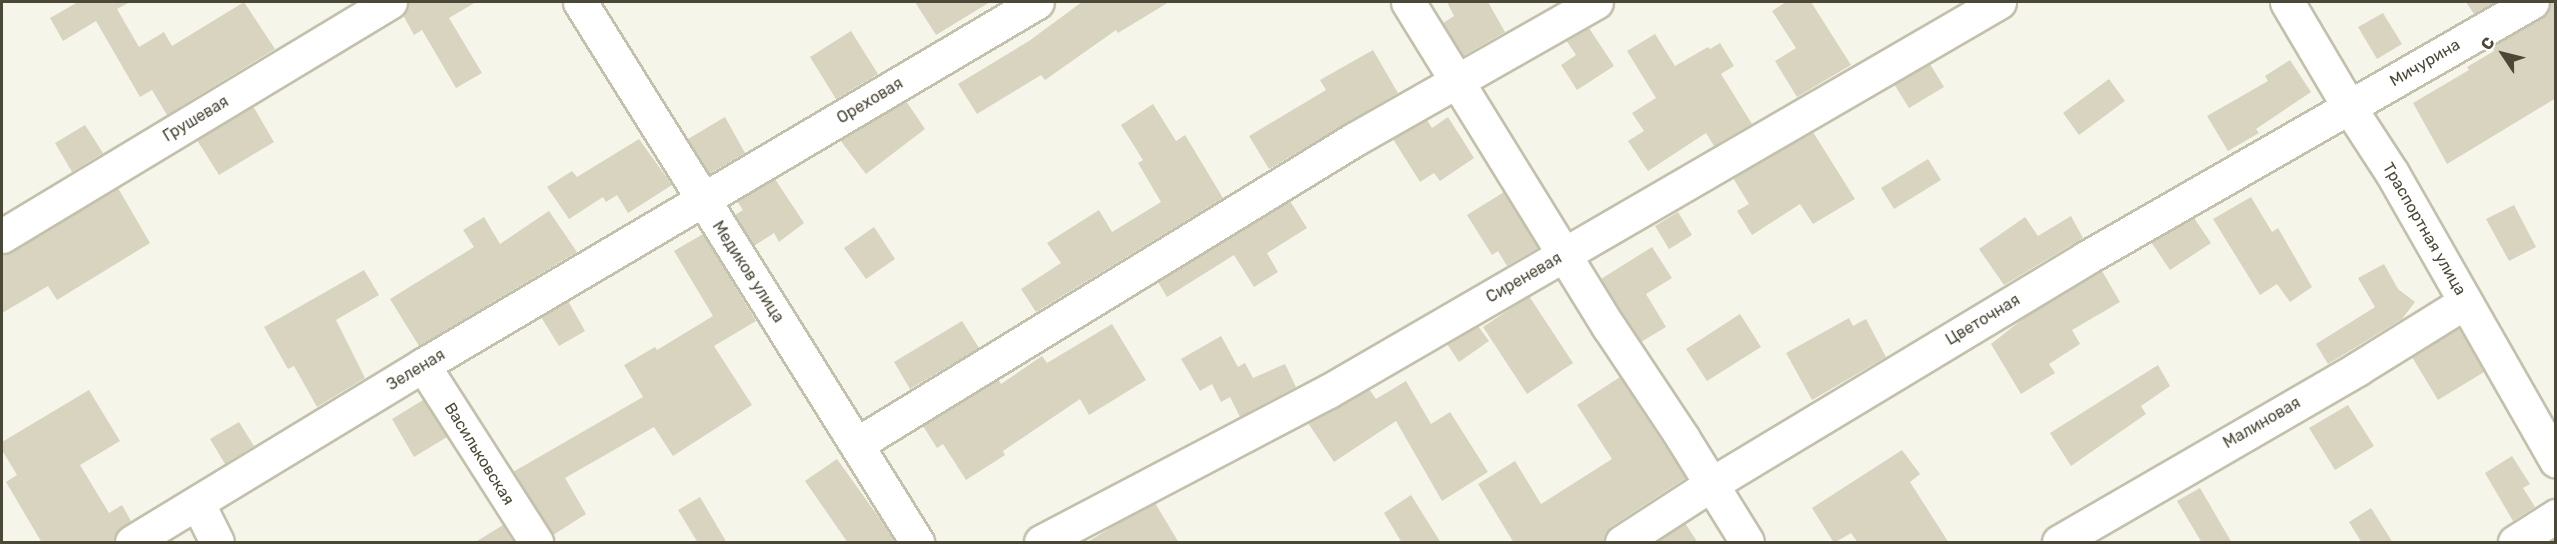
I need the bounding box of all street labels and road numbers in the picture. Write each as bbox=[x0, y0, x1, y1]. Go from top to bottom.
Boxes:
street label: Мичурина bbox=[2386, 35, 2464, 91]
street label: Ореховая bbox=[833, 74, 907, 128]
street label: Грушевая bbox=[160, 92, 232, 146]
street label: Траспортная улица bbox=[2378, 159, 2470, 299]
street label: Медиков улица bbox=[708, 218, 788, 326]
street label: Сиреневая bbox=[1483, 249, 1565, 307]
street label: Цветочная bbox=[1942, 290, 2024, 350]
street label: Зеленая bbox=[383, 345, 449, 395]
street label: Малиновая bbox=[2220, 393, 2304, 453]
street label: Васильковская bbox=[440, 399, 518, 509]

